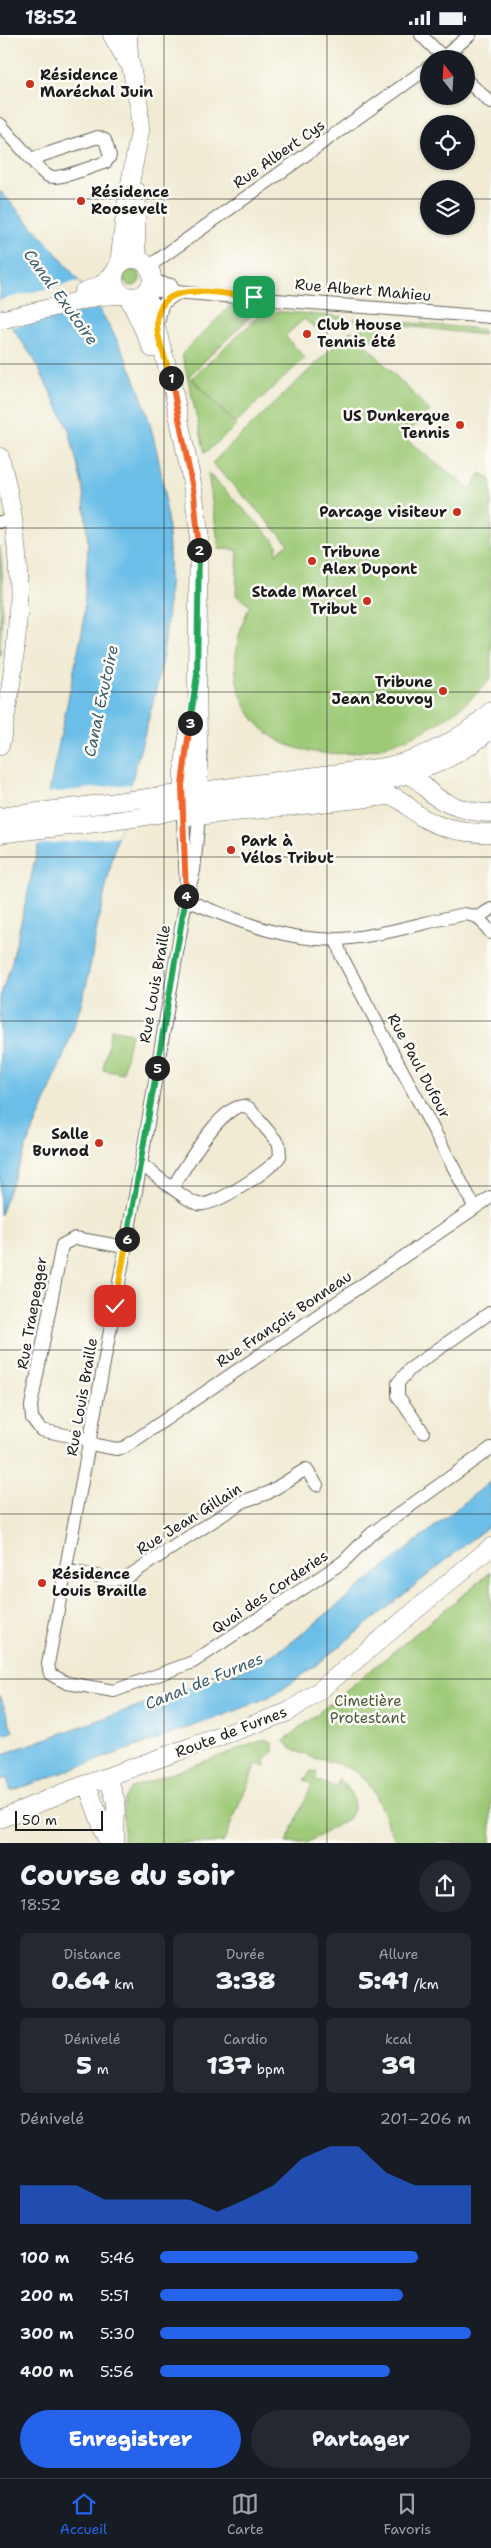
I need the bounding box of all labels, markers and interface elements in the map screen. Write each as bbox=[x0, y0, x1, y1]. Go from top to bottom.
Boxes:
text: 18:52 bbox=[25, 5, 77, 30]
north arrow bbox=[420, 50, 475, 105]
map controls bbox=[420, 50, 475, 235]
place label: Résidence Maréchal Juin bbox=[40, 65, 153, 102]
marker: Résidence Maréchal Juin bbox=[24, 78, 36, 90]
street label: Rue Albert Cys bbox=[229, 115, 329, 193]
button: locate bbox=[420, 115, 475, 170]
button: layers bbox=[420, 180, 475, 235]
place label: Résidence Roosevelt bbox=[91, 182, 169, 219]
marker: Résidence Roosevelt bbox=[75, 195, 87, 207]
water label: Canal Exutoire bbox=[19, 245, 103, 349]
street label: Rue Albert Mahieu bbox=[294, 274, 432, 306]
pin bbox=[233, 276, 275, 318]
icon: arrive bbox=[240, 283, 268, 311]
place label: Club House Tennis été bbox=[317, 315, 402, 352]
marker: Club House Tennis été bbox=[301, 328, 313, 340]
pin: 1 bbox=[158, 365, 184, 391]
text: 1 bbox=[168, 369, 175, 387]
place label: US Dunkerque Tennis bbox=[343, 406, 450, 443]
marker: US Dunkerque Tennis bbox=[454, 419, 466, 431]
place label: Parcage visiteur bbox=[319, 502, 447, 522]
marker: Parcage visiteur bbox=[451, 506, 463, 518]
pin: 2 bbox=[186, 537, 212, 563]
text: 2 bbox=[195, 541, 204, 559]
place label: Tribune Alex Dupont bbox=[322, 542, 417, 579]
marker: Tribune Alex Dupont bbox=[306, 555, 318, 567]
place label: Stade Marcel Tribut bbox=[252, 582, 357, 619]
marker: Stade Marcel Tribut bbox=[361, 595, 373, 607]
water label: Canal Exutoire bbox=[79, 643, 123, 759]
place label: Tribune Jean Rouvoy bbox=[332, 672, 433, 709]
marker: Tribune Jean Rouvoy bbox=[437, 685, 449, 697]
pin: 3 bbox=[178, 711, 202, 735]
text: 3 bbox=[186, 714, 195, 732]
place label: Park à Vélos Tribut bbox=[241, 831, 334, 868]
marker: Park à Vélos Tribut bbox=[225, 844, 237, 856]
pin: 4 bbox=[174, 883, 198, 909]
text: 4 bbox=[182, 887, 191, 905]
street label: Rue Louis Braille bbox=[135, 923, 175, 1045]
street label: Rue Paul Dufour bbox=[383, 1010, 455, 1122]
pin: 5 bbox=[144, 1055, 170, 1081]
text: 5 bbox=[153, 1059, 162, 1077]
place label: Salle Burnod bbox=[33, 1124, 89, 1161]
marker: Salle Burnod bbox=[93, 1137, 105, 1149]
pin: 6 bbox=[114, 1227, 140, 1251]
text: 6 bbox=[123, 1230, 132, 1248]
street label: Rue Traepegger bbox=[12, 1255, 52, 1371]
street label: Rue François Bonneau bbox=[212, 1266, 356, 1372]
pin bbox=[94, 1285, 136, 1327]
icon: check bbox=[101, 1292, 129, 1320]
street label: Rue Louis Braille bbox=[62, 1336, 102, 1458]
street label: Rue Jean Gillain bbox=[133, 1479, 245, 1559]
street label: Quai des Corderies bbox=[208, 1546, 332, 1638]
place label: Résidence Louis Braille bbox=[52, 1564, 147, 1601]
marker: Résidence Louis Braille bbox=[36, 1577, 48, 1589]
water label: Canal de Furnes bbox=[142, 1648, 266, 1714]
park label: Cimetière Protestant bbox=[330, 1691, 406, 1728]
street label: Route de Furnes bbox=[172, 1702, 290, 1762]
scale bar bbox=[15, 1808, 102, 1831]
text: 50 m bbox=[22, 1811, 57, 1829]
text: Course du soir bbox=[20, 1856, 235, 1894]
button: share bbox=[419, 1860, 471, 1912]
text: 18:52 bbox=[20, 1894, 61, 1915]
text: Distance bbox=[64, 1945, 121, 1963]
text: Durée bbox=[226, 1945, 265, 1963]
text: Allure bbox=[379, 1945, 419, 1963]
text: 0.64 bbox=[51, 1963, 109, 1997]
text: 3:38 bbox=[215, 1963, 276, 1997]
text: 5:41 bbox=[358, 1963, 409, 1997]
text: km bbox=[109, 1975, 134, 1993]
text: /km bbox=[409, 1975, 439, 1993]
text: Dénivelé bbox=[64, 2030, 121, 2048]
text: Cardio bbox=[224, 2030, 267, 2048]
text: kcal bbox=[385, 2030, 412, 2048]
text: 5 bbox=[76, 2048, 92, 2082]
text: 137 bbox=[206, 2048, 252, 2082]
text: 39 bbox=[381, 2048, 416, 2082]
text: m bbox=[92, 2060, 109, 2078]
text: bpm bbox=[252, 2060, 285, 2078]
text: Dénivelé bbox=[20, 2108, 84, 2129]
text: 201–206 m bbox=[380, 2108, 471, 2129]
text: 100 m bbox=[20, 2247, 69, 2268]
text: 5:46 bbox=[100, 2247, 135, 2268]
text: 200 m bbox=[20, 2285, 73, 2306]
text: 5:51 bbox=[100, 2285, 129, 2306]
text: 300 m bbox=[20, 2323, 74, 2344]
text: 5:30 bbox=[100, 2323, 135, 2344]
text: 400 m bbox=[20, 2361, 74, 2382]
text: 5:56 bbox=[100, 2361, 134, 2382]
button: Enregistrer bbox=[20, 2410, 241, 2468]
button: Partager bbox=[251, 2410, 471, 2468]
tab: Accueil bbox=[60, 2490, 107, 2538]
tab: Carte bbox=[227, 2490, 264, 2538]
tab: Favoris bbox=[383, 2490, 431, 2538]

